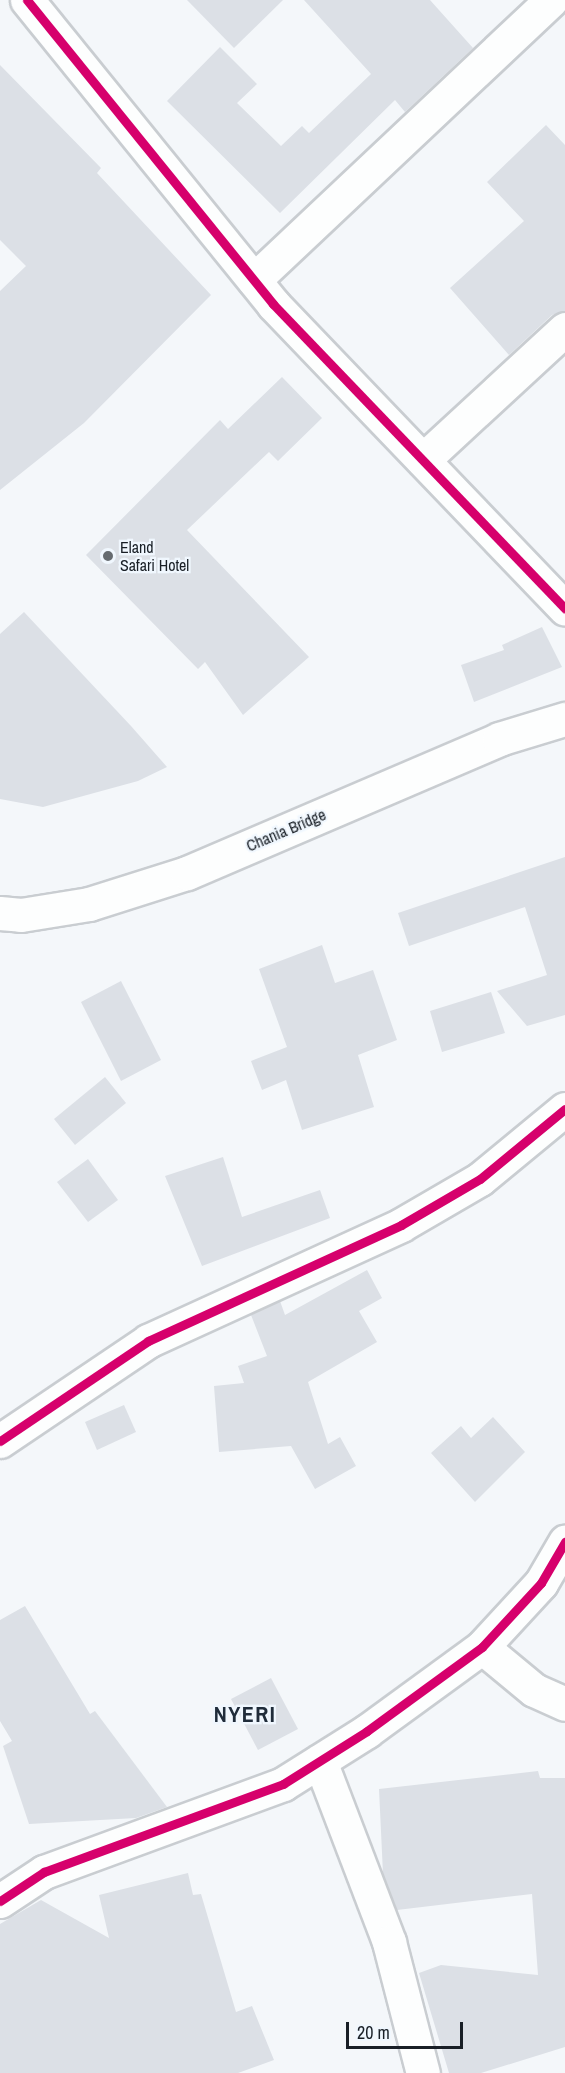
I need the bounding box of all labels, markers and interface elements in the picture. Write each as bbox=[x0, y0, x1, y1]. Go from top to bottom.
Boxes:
place label: Eland Safari Hotel bbox=[120, 537, 189, 575]
marker: Eland Safari Hotel bbox=[101, 549, 115, 563]
street label: Chania Bridge bbox=[243, 805, 329, 855]
district label: NYERI bbox=[214, 1702, 276, 1728]
scale bar bbox=[349, 2010, 466, 2048]
text: 20 m bbox=[357, 2020, 390, 2045]

